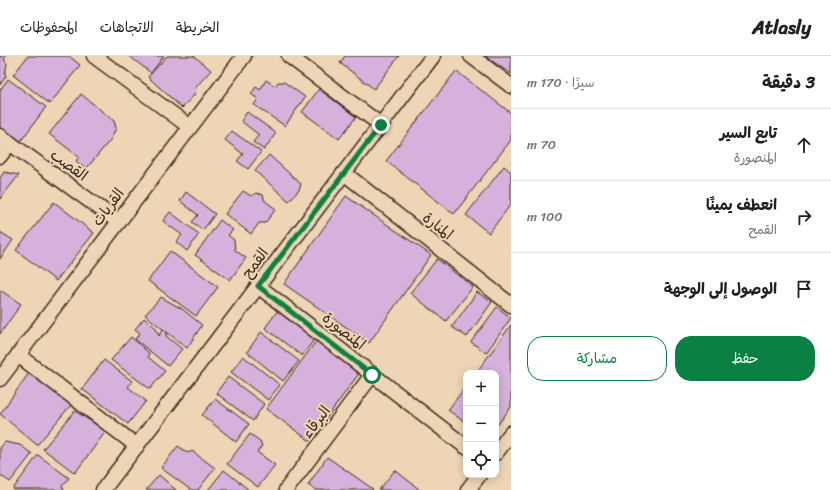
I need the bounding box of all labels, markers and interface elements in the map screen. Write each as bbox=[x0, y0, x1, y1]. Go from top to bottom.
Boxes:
text: Atlasly bbox=[752, 11, 811, 44]
text: المحفوظات bbox=[20, 15, 78, 40]
text: الاتجاهات bbox=[100, 15, 154, 40]
text: الخريطة bbox=[176, 15, 219, 40]
text: 3 دقيقة bbox=[762, 67, 815, 97]
text: سيرًا · 170 m bbox=[527, 71, 594, 94]
route end bbox=[372, 116, 390, 134]
text: تابع السير bbox=[720, 120, 777, 146]
text: 70 m bbox=[527, 133, 556, 156]
icon: ahead bbox=[793, 134, 815, 156]
street label: القصب bbox=[44, 142, 94, 188]
text: المنصورة bbox=[734, 146, 777, 169]
street label: القريات bbox=[85, 182, 131, 232]
text: انعطف يمينًا bbox=[706, 192, 777, 218]
street label: المنارة bbox=[417, 205, 459, 247]
text: 100 m bbox=[527, 205, 562, 228]
icon: right bbox=[793, 206, 815, 228]
text: القمح bbox=[748, 218, 777, 241]
street label: القمح bbox=[235, 242, 275, 284]
text: الوصول إلى الوجهة bbox=[664, 276, 777, 302]
icon: arrive bbox=[793, 278, 815, 300]
street label: المنصورة bbox=[316, 305, 372, 357]
button: مشاركة bbox=[527, 336, 667, 381]
button: حفظ bbox=[675, 336, 815, 381]
route start bbox=[363, 366, 381, 384]
map controls bbox=[463, 370, 499, 478]
button: + bbox=[463, 370, 499, 406]
street label: البرقاء bbox=[295, 400, 337, 444]
button: − bbox=[463, 406, 499, 442]
button: locate bbox=[463, 442, 499, 478]

